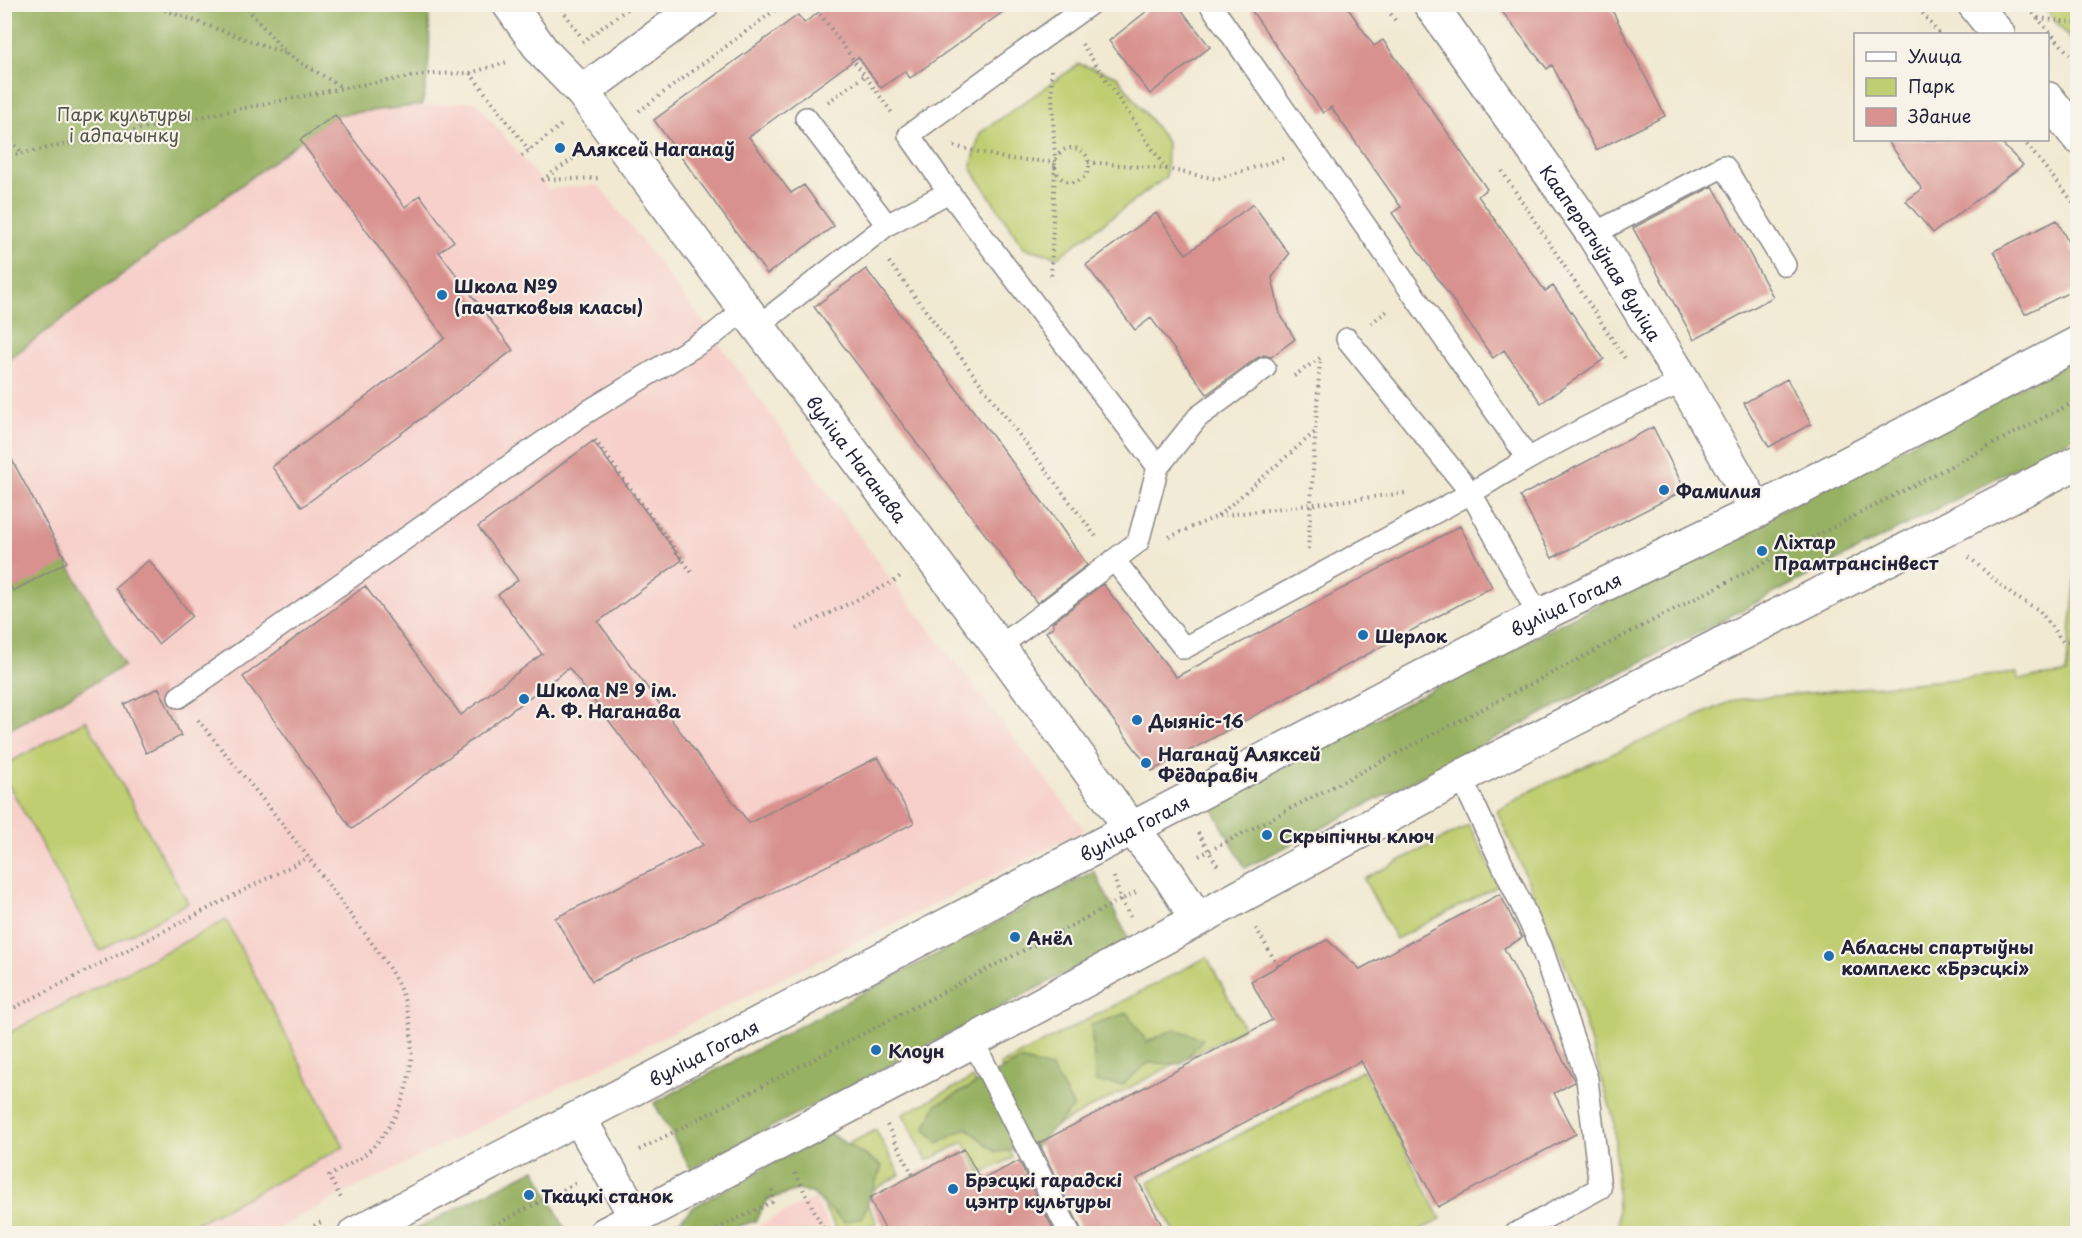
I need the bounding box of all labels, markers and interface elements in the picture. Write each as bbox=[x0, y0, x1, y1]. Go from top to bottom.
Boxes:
legend bbox=[1854, 33, 2049, 141]
text: Улица bbox=[1908, 42, 1962, 69]
text: Парк bbox=[1908, 72, 1955, 99]
park label: Парк культуры і адпачынку bbox=[57, 100, 191, 148]
text: Здание bbox=[1908, 102, 1971, 129]
place label: Аляксей Наганаў bbox=[572, 135, 735, 162]
marker: Аляксей Наганаў bbox=[553, 141, 567, 155]
street label: Кааператыўная вуліца bbox=[1534, 159, 1669, 346]
place label: Школа №9 (пачатковыя класы) bbox=[454, 272, 643, 320]
marker: Школа №9 (пачатковыя класы) bbox=[435, 288, 449, 302]
street label: вуліца Наганава bbox=[801, 389, 914, 528]
place label: Фамилия bbox=[1676, 477, 1761, 504]
marker: Фамилия bbox=[1657, 483, 1671, 497]
place label: Ліхтар Прамтрансінвест bbox=[1774, 528, 1939, 576]
marker: Ліхтар Прамтрансінвест bbox=[1755, 544, 1769, 558]
street label: вуліца Гогаля bbox=[1505, 565, 1626, 642]
place label: Шерлок bbox=[1375, 622, 1448, 649]
marker: Шерлок bbox=[1356, 628, 1370, 642]
place label: Школа № 9 ім. А. Ф. Наганава bbox=[536, 676, 682, 724]
marker: Школа № 9 ім. А. Ф. Наганава bbox=[517, 692, 531, 706]
place label: Дыяніс-16 bbox=[1148, 707, 1244, 734]
marker: Дыяніс-16 bbox=[1130, 713, 1144, 727]
place label: Наганаў Аляксей Фёдаравіч bbox=[1158, 740, 1321, 788]
marker: Наганаў Аляксей Фёдаравіч bbox=[1139, 756, 1153, 770]
street label: вуліца Гогаля bbox=[1074, 787, 1194, 867]
place label: Скрыпічны ключ bbox=[1279, 822, 1434, 849]
marker: Скрыпічны ключ bbox=[1260, 828, 1274, 842]
place label: Анёл bbox=[1027, 924, 1073, 951]
marker: Анёл bbox=[1008, 930, 1022, 944]
place label: Абласны спартыўны комплекс «Брэсцкі» bbox=[1841, 933, 2034, 981]
marker: Абласны спартыўны комплекс «Брэсцкі» bbox=[1822, 949, 1836, 963]
street label: вуліца Гогаля bbox=[644, 1012, 763, 1092]
place label: Клоун bbox=[888, 1037, 945, 1064]
marker: Клоун bbox=[869, 1043, 883, 1057]
place label: Брэсцкі гарадскі цэнтр культуры bbox=[965, 1166, 1122, 1214]
place label: Ткацкі станок bbox=[541, 1182, 674, 1209]
marker: Брэсцкі гарадскі цэнтр культуры bbox=[946, 1182, 960, 1196]
marker: Ткацкі станок bbox=[522, 1188, 536, 1202]

